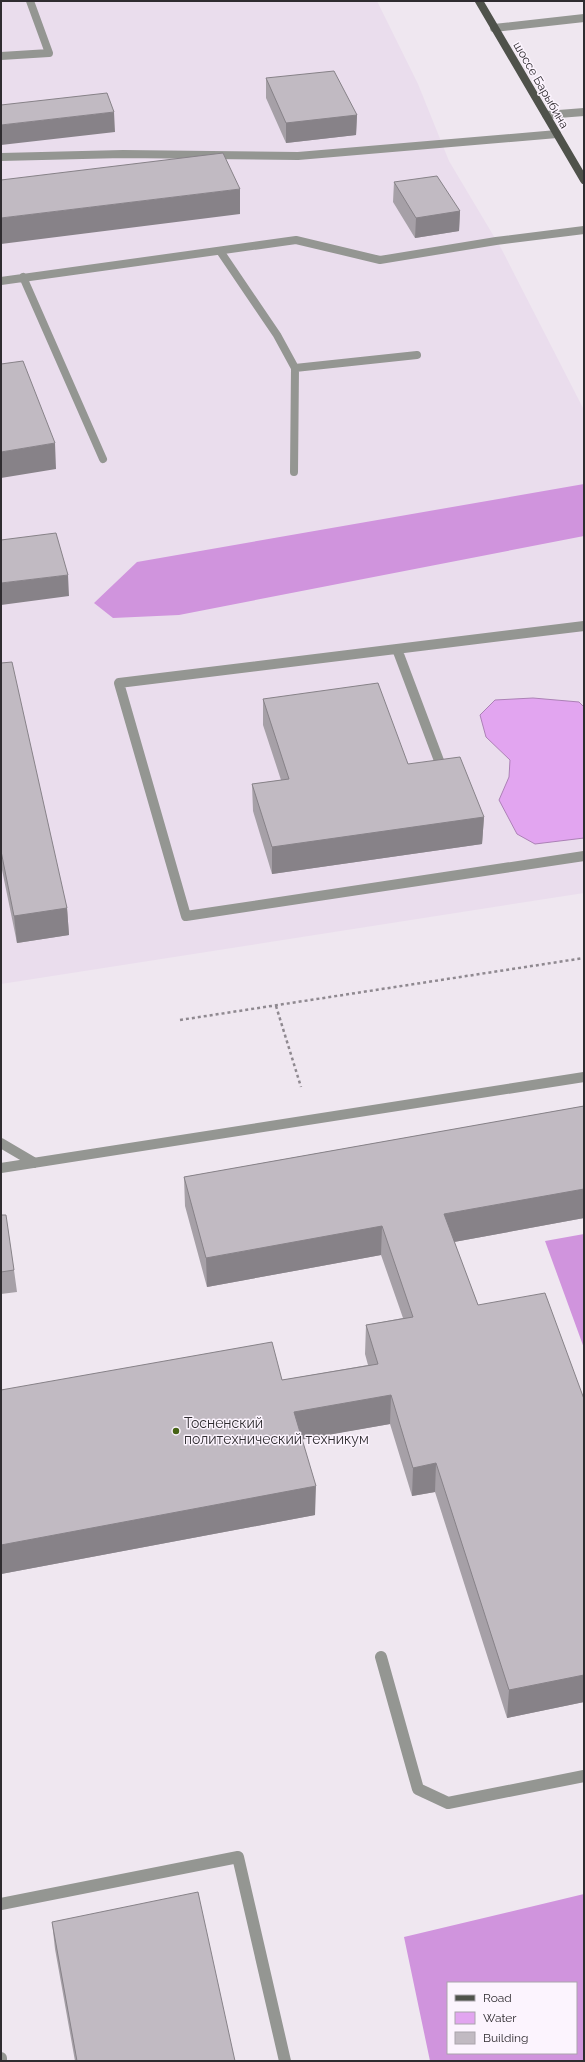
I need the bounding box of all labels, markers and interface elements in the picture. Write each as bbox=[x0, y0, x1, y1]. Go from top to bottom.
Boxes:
street label: шоссе Барыбина bbox=[511, 39, 571, 131]
place label: Тосненский политехнический техникум bbox=[184, 1415, 369, 1447]
marker: Тосненский политехнический техникум bbox=[171, 1426, 181, 1436]
legend bbox=[447, 1982, 577, 2054]
text: Road bbox=[483, 1991, 512, 2005]
text: Water bbox=[483, 2011, 517, 2025]
text: Building bbox=[483, 2031, 529, 2045]

